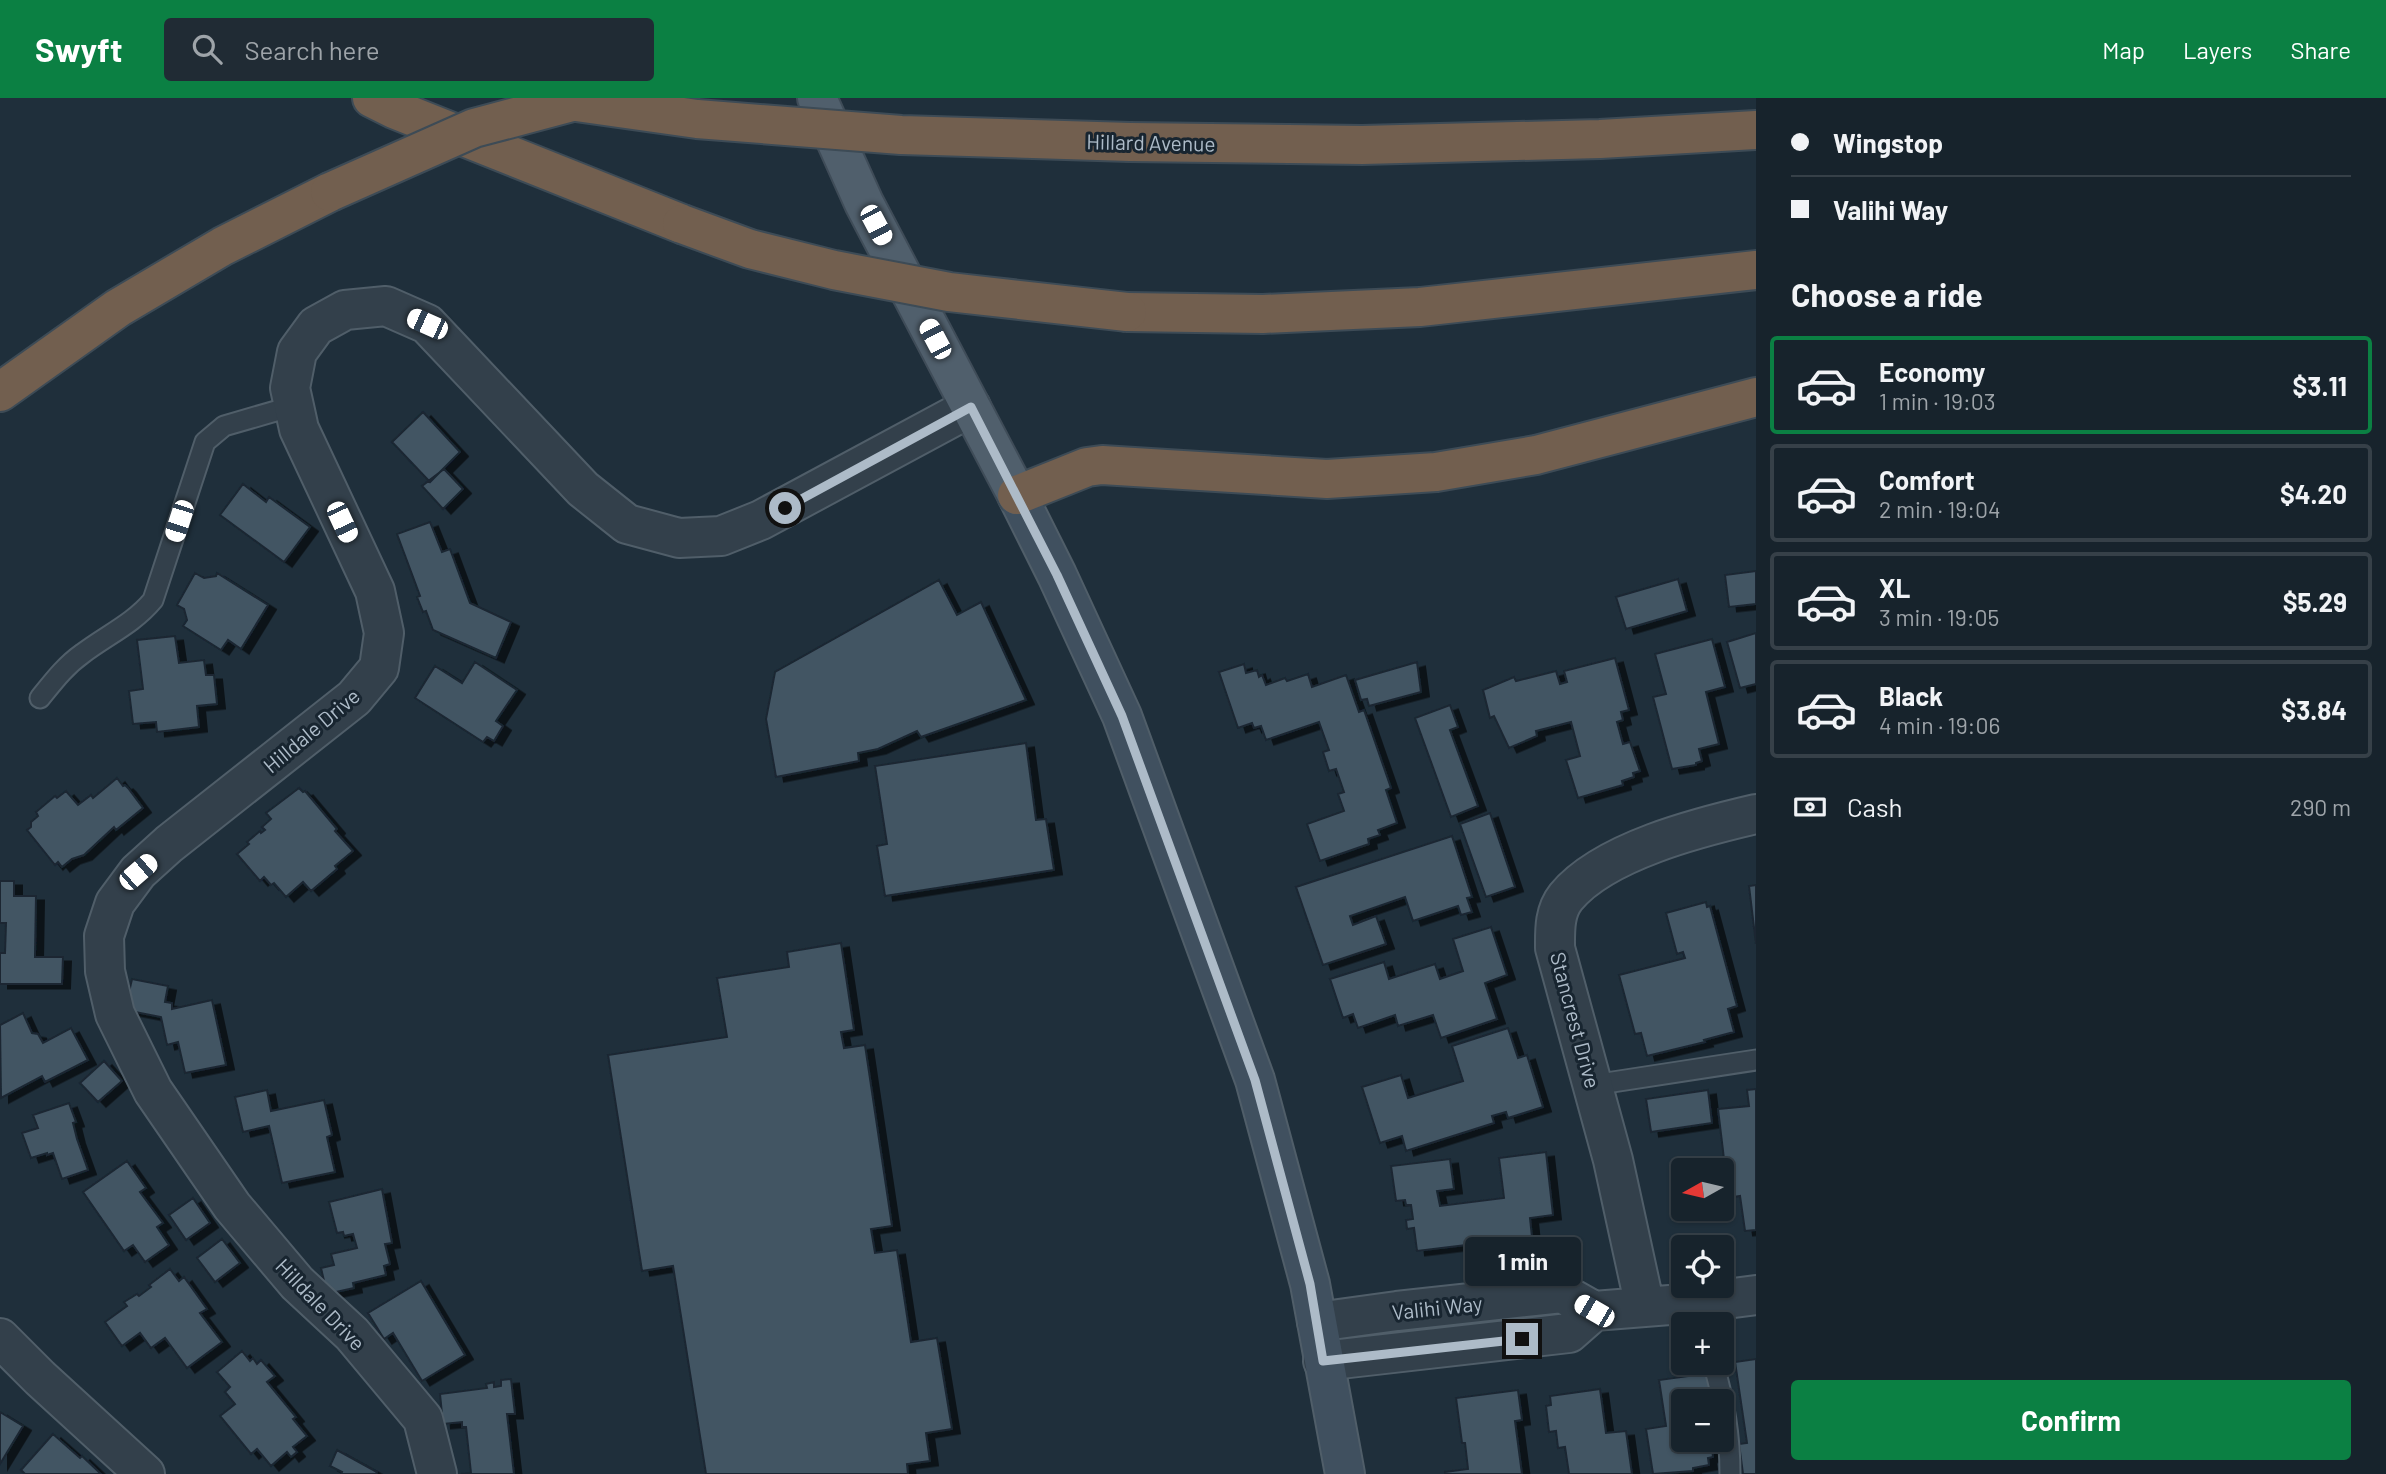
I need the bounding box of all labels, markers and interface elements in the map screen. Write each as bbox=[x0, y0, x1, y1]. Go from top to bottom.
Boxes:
search box bbox=[164, 18, 654, 81]
text: Swyft bbox=[35, 29, 122, 69]
icon: search bbox=[188, 30, 226, 68]
text: Search here bbox=[244, 34, 380, 65]
text: Map bbox=[2102, 35, 2145, 64]
text: Layers bbox=[2183, 35, 2252, 64]
text: Share bbox=[2290, 35, 2351, 64]
text: Wingstop bbox=[1833, 127, 1943, 158]
street label: Hillard Avenue bbox=[1086, 128, 1216, 156]
text: Valihi Way bbox=[1833, 194, 1948, 225]
car bbox=[857, 202, 896, 248]
text: Choose a ride bbox=[1791, 275, 1983, 313]
car bbox=[404, 306, 451, 342]
car bbox=[916, 316, 955, 362]
icon: car bbox=[1795, 354, 1858, 417]
text: Economy bbox=[1879, 356, 1985, 387]
text: $3.11 bbox=[2292, 370, 2347, 401]
text: 1 min · 19:03 bbox=[1879, 387, 1996, 415]
icon: car bbox=[1795, 462, 1858, 525]
text: Comfort bbox=[1879, 464, 1975, 495]
text: $4.20 bbox=[2280, 478, 2347, 509]
route start bbox=[769, 492, 801, 524]
text: 2 min · 19:04 bbox=[1879, 495, 2001, 523]
car bbox=[163, 498, 196, 544]
car bbox=[324, 499, 361, 545]
icon: car bbox=[1795, 570, 1858, 633]
text: XL bbox=[1879, 572, 1910, 603]
text: $5.29 bbox=[2283, 586, 2347, 617]
text: 3 min · 19:05 bbox=[1879, 603, 1999, 631]
icon: car bbox=[1795, 678, 1858, 741]
text: Black bbox=[1879, 680, 1943, 711]
street label: Hilldale Drive bbox=[258, 683, 364, 777]
text: $3.84 bbox=[2281, 694, 2347, 725]
text: 4 min · 19:06 bbox=[1879, 711, 2000, 739]
icon: cash bbox=[1791, 788, 1829, 826]
text: Cash bbox=[1847, 791, 1902, 822]
text: 290 m bbox=[2290, 793, 2351, 821]
car bbox=[116, 850, 161, 894]
street label: Stancrest Drive bbox=[1546, 949, 1606, 1091]
north arrow bbox=[1671, 1158, 1734, 1222]
map controls bbox=[1671, 1158, 1734, 1452]
button: locate bbox=[1671, 1235, 1734, 1298]
callout: 1 min bbox=[1464, 1238, 1580, 1286]
text: 1 min bbox=[1498, 1247, 1548, 1275]
street label: Hilldale Drive bbox=[271, 1253, 371, 1355]
street label: Valihi Way bbox=[1391, 1290, 1484, 1324]
car bbox=[1571, 1291, 1618, 1331]
button: + bbox=[1671, 1312, 1734, 1375]
route end bbox=[1506, 1323, 1538, 1355]
button: Confirm bbox=[1791, 1380, 2351, 1460]
button: − bbox=[1671, 1389, 1734, 1452]

